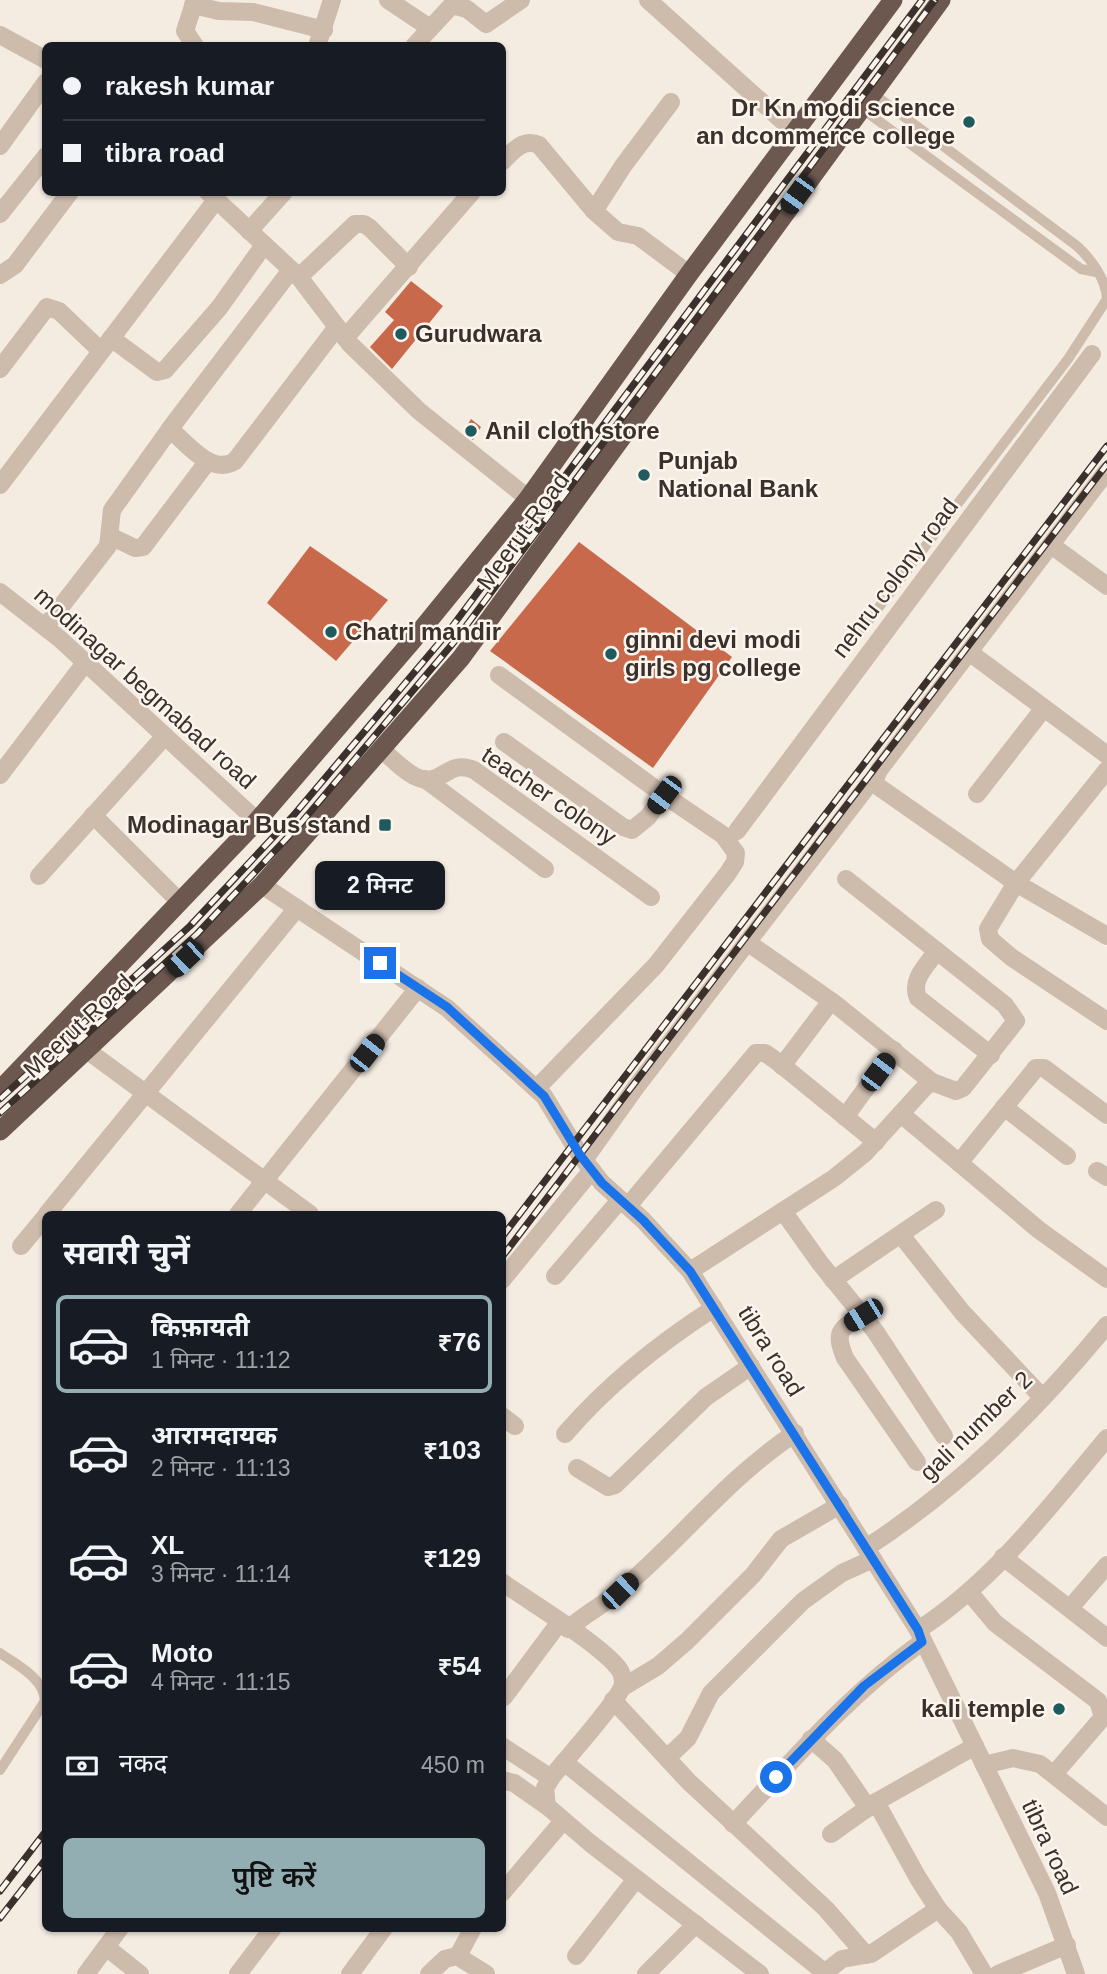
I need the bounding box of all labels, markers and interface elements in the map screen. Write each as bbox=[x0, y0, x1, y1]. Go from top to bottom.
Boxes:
text: rakesh kumar bbox=[105, 71, 274, 101]
place label: Dr Kn modi science an dcommerce college bbox=[696, 94, 955, 149]
marker: Dr Kn modi science an dcommerce college bbox=[961, 114, 977, 130]
text: tibra road bbox=[105, 138, 225, 168]
car bbox=[777, 172, 818, 218]
place label: Gurudwara bbox=[415, 320, 542, 347]
marker: Gurudwara bbox=[393, 326, 409, 342]
place label: Anil cloth store bbox=[485, 417, 660, 444]
marker: Anil cloth store bbox=[463, 423, 479, 439]
place label: Punjab National Bank bbox=[658, 447, 819, 502]
street label: Meerut Road bbox=[471, 467, 574, 595]
marker: Punjab National Bank bbox=[636, 467, 652, 483]
street label: nehru colony road bbox=[826, 493, 963, 663]
street label: modinagar begmabad road bbox=[29, 581, 261, 794]
place label: Chatri mandir bbox=[345, 618, 501, 645]
marker: Chatri mandir bbox=[323, 624, 339, 640]
place label: ginni devi modi girls pg college bbox=[625, 626, 801, 681]
marker: ginni devi modi girls pg college bbox=[603, 646, 619, 662]
street label: teacher colony bbox=[477, 741, 622, 850]
car bbox=[643, 772, 686, 818]
place label: Modinagar Bus stand bbox=[127, 811, 371, 838]
marker: Modinagar Bus stand bbox=[377, 817, 393, 833]
callout: 2 मिनट bbox=[315, 862, 445, 911]
text: 2 मिनट bbox=[347, 872, 413, 898]
car bbox=[163, 937, 208, 981]
route end bbox=[364, 947, 396, 979]
street label: Meerut Road bbox=[18, 968, 138, 1083]
car bbox=[346, 1030, 389, 1076]
car bbox=[857, 1049, 900, 1095]
text: सवारी चुनें bbox=[63, 1235, 190, 1271]
car bbox=[840, 1295, 887, 1335]
street label: tibra road bbox=[733, 1301, 810, 1401]
text: किफ़ायती bbox=[151, 1312, 250, 1342]
icon: car bbox=[67, 1313, 130, 1376]
text: ₹76 bbox=[437, 1327, 481, 1357]
text: 1 मिनट · 11:12 bbox=[151, 1347, 291, 1373]
street label: gali number 2 bbox=[914, 1365, 1037, 1486]
text: आरामदायक bbox=[151, 1420, 277, 1450]
icon: car bbox=[67, 1421, 130, 1484]
text: ₹103 bbox=[423, 1435, 481, 1465]
text: 2 मिनट · 11:13 bbox=[151, 1455, 291, 1481]
icon: car bbox=[67, 1529, 130, 1592]
text: XL bbox=[151, 1530, 184, 1560]
text: ₹129 bbox=[423, 1543, 481, 1573]
text: 3 मिनट · 11:14 bbox=[151, 1561, 291, 1587]
car bbox=[598, 1569, 643, 1613]
icon: car bbox=[67, 1637, 130, 1700]
text: Moto bbox=[151, 1638, 213, 1668]
text: ₹54 bbox=[437, 1651, 481, 1681]
text: 4 मिनट · 11:15 bbox=[151, 1669, 291, 1695]
place label: kali temple bbox=[921, 1695, 1045, 1722]
marker: kali temple bbox=[1051, 1701, 1067, 1717]
icon: cash bbox=[63, 1747, 101, 1785]
text: नकद bbox=[119, 1748, 167, 1778]
text: 450 m bbox=[421, 1752, 485, 1778]
route start bbox=[760, 1761, 792, 1793]
street label: tibra road bbox=[1017, 1795, 1084, 1898]
button: पुष्टि करें bbox=[63, 1838, 485, 1918]

